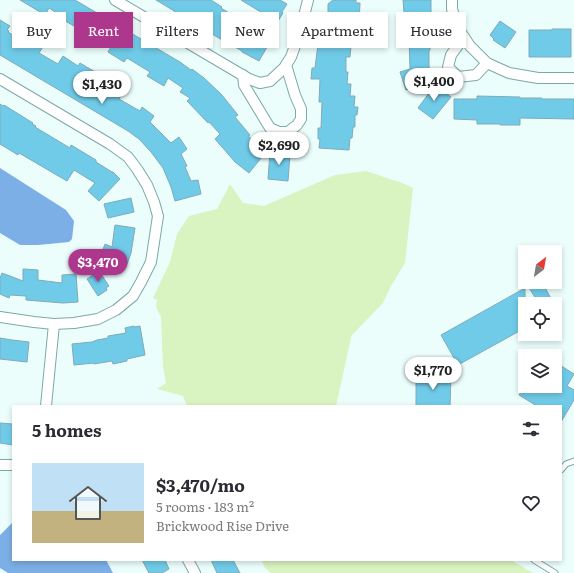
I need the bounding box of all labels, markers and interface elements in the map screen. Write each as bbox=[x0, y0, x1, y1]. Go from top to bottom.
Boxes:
chip: Buy bbox=[12, 12, 66, 48]
chip: Rent bbox=[74, 12, 133, 48]
chip: Filters bbox=[141, 12, 213, 48]
chip: New bbox=[221, 12, 279, 48]
chip: Apartment bbox=[287, 12, 388, 48]
chip: House bbox=[396, 12, 466, 48]
pin: $1,400 bbox=[401, 68, 467, 102]
pin: $1,430 bbox=[69, 71, 135, 105]
text: $1,400 bbox=[414, 71, 454, 90]
text: $1,430 bbox=[82, 74, 122, 93]
pin: $2,690 bbox=[246, 132, 312, 166]
text: $2,690 bbox=[258, 135, 300, 154]
north arrow bbox=[518, 245, 562, 289]
map controls bbox=[518, 245, 562, 393]
pin: $3,470 bbox=[65, 249, 131, 283]
text: $3,470 bbox=[77, 252, 119, 271]
button: locate bbox=[518, 297, 562, 341]
button: layers bbox=[518, 349, 562, 393]
pin: $1,770 bbox=[400, 357, 466, 391]
text: $1,770 bbox=[414, 360, 452, 379]
text: 5 homes bbox=[32, 417, 102, 442]
icon: filters bbox=[520, 418, 542, 440]
text: $3,470/mo bbox=[156, 472, 245, 497]
icon: home bbox=[64, 479, 112, 527]
icon: heart bbox=[520, 492, 542, 514]
text: 5 rooms · 183 m² bbox=[156, 497, 254, 516]
text: Brickwood Rise Drive bbox=[156, 516, 289, 535]

